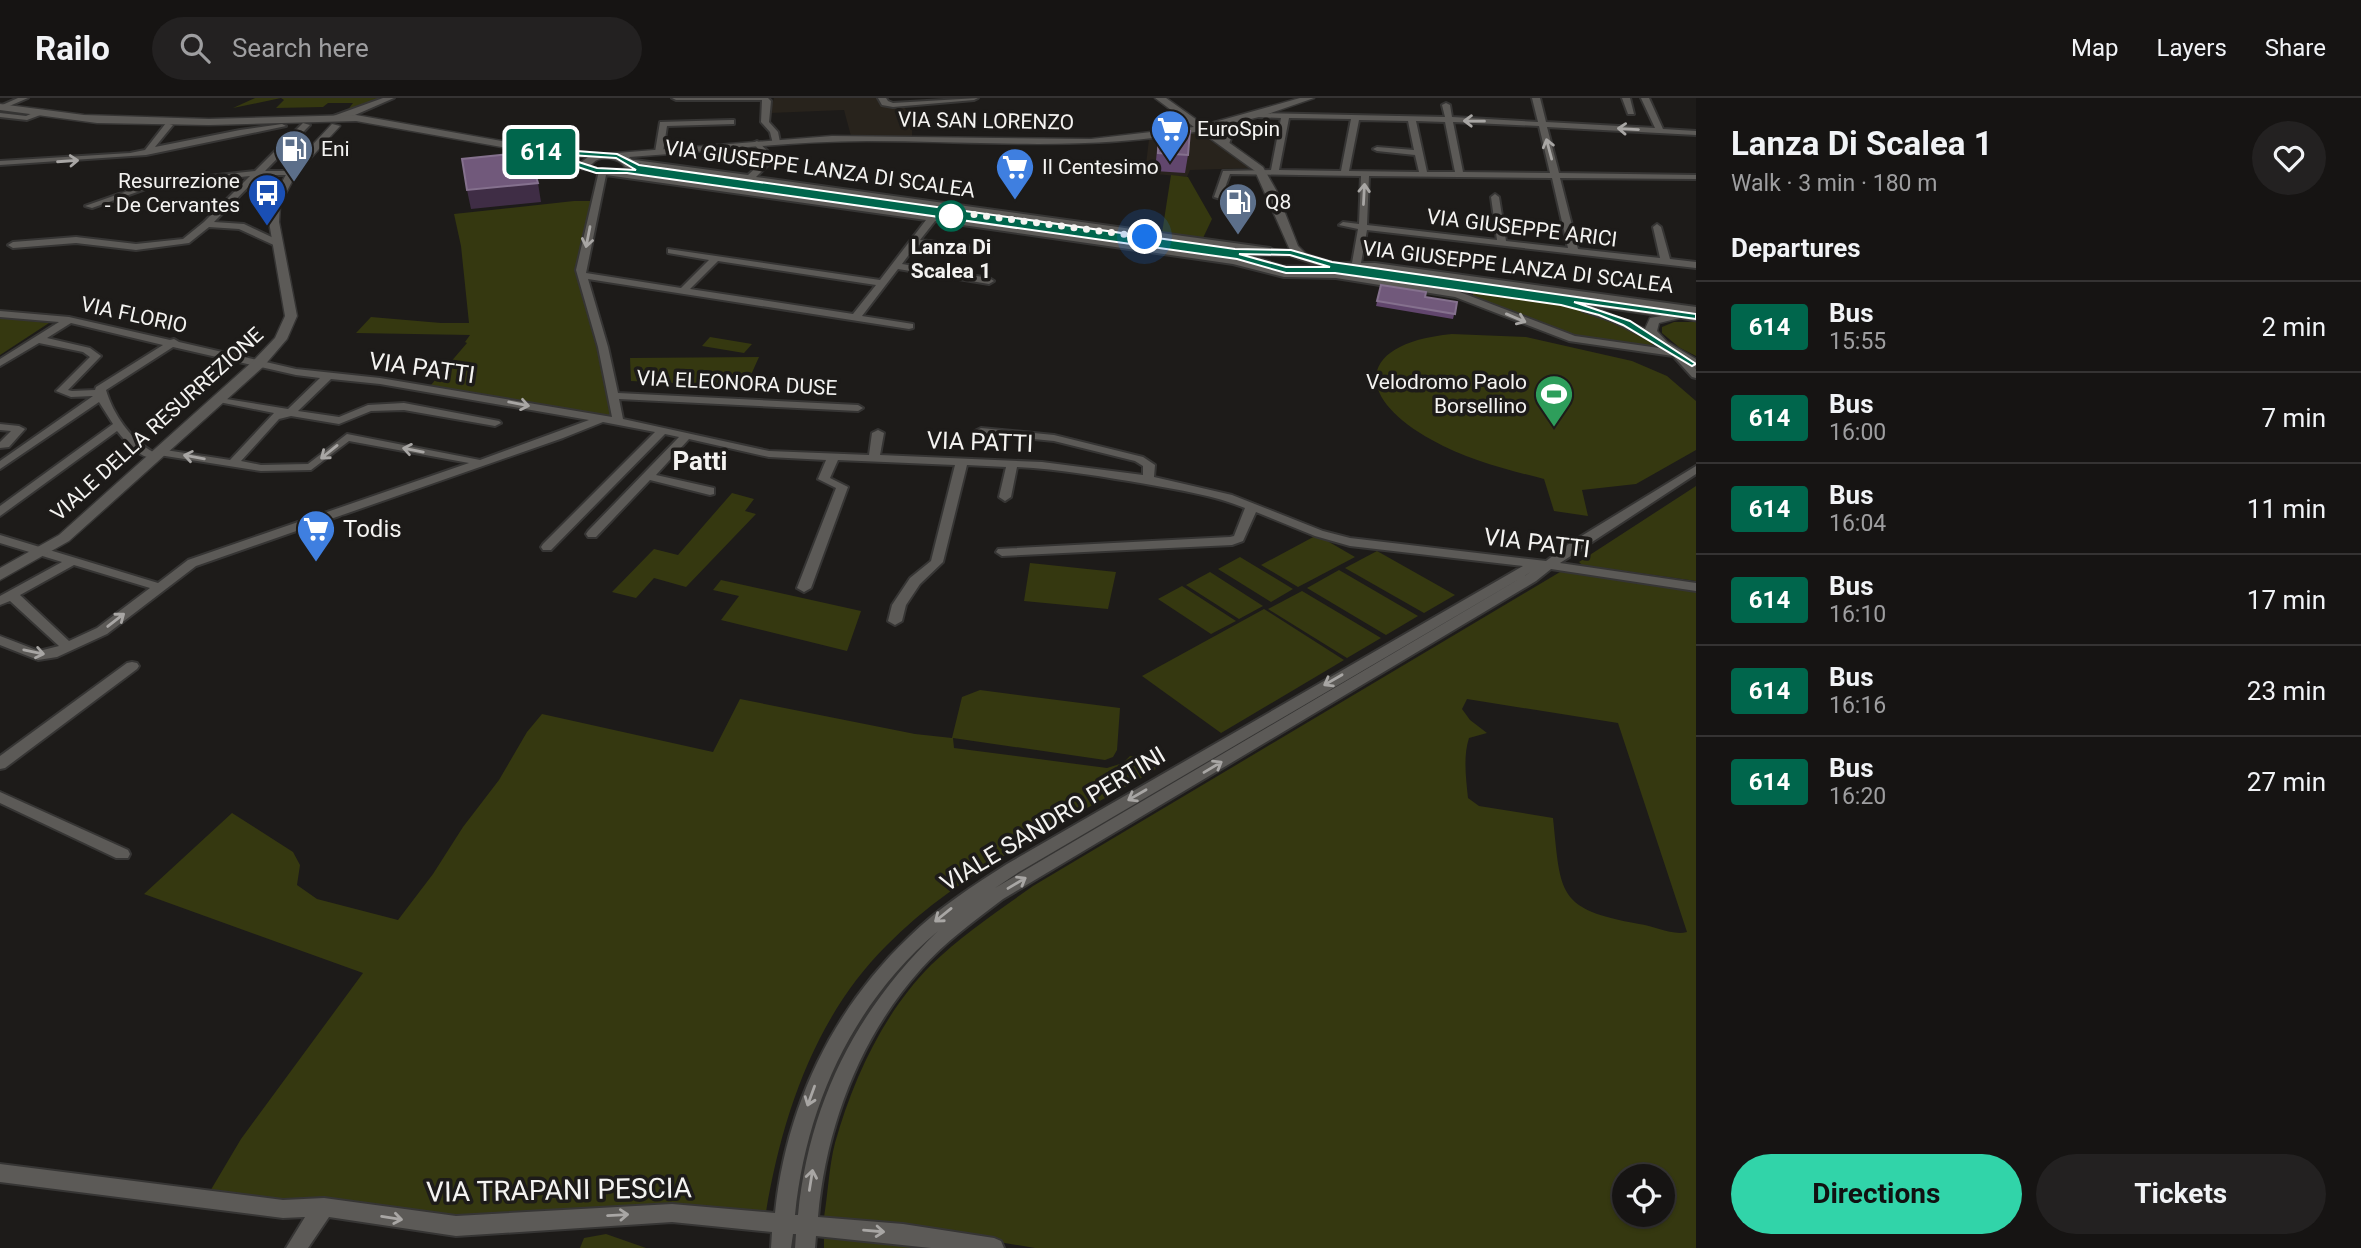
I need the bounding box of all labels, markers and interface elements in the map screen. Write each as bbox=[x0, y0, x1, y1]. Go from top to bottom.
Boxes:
search box bbox=[152, 17, 642, 80]
text: Railo bbox=[35, 29, 110, 68]
icon: search bbox=[176, 29, 214, 67]
text: Search here bbox=[232, 33, 369, 63]
text: Map bbox=[2071, 34, 2119, 62]
text: Layers bbox=[2157, 34, 2227, 62]
text: Share bbox=[2265, 34, 2326, 62]
street label: VIA SAN LORENZO bbox=[898, 107, 1074, 135]
supermarket icon: EuroSpin bbox=[1149, 108, 1191, 163]
one-way arrow bbox=[1463, 114, 1486, 127]
place label: EuroSpin bbox=[1197, 117, 1280, 141]
button: heart bbox=[2252, 121, 2326, 195]
one-way arrow bbox=[1617, 122, 1640, 135]
text: Lanza Di Scalea 1 bbox=[1731, 124, 1993, 163]
fuel station icon: Eni bbox=[273, 128, 315, 183]
line badge: 614 bbox=[501, 129, 581, 175]
street label: VIA GIUSEPPE LANZA DI SCALEA bbox=[663, 135, 977, 203]
place label: Eni bbox=[321, 137, 350, 161]
text: 614 bbox=[520, 138, 562, 166]
one-way arrow bbox=[1542, 138, 1555, 161]
supermarket icon: Il Centesimo bbox=[994, 146, 1036, 201]
one-way arrow bbox=[56, 154, 79, 167]
place label: Il Centesimo bbox=[1042, 155, 1159, 179]
place label: Resurrezione - De Cervantes bbox=[105, 169, 240, 217]
text: Walk · 3 min · 180 m bbox=[1731, 170, 1937, 197]
bus stop icon: Resurrezione - De Cervantes bbox=[246, 172, 288, 227]
fuel station icon: Q8 bbox=[1217, 181, 1259, 236]
one-way arrow bbox=[1358, 183, 1371, 206]
place label: Q8 bbox=[1265, 190, 1291, 214]
marker: Lanza Di Scalea 1 bbox=[936, 201, 966, 231]
street label: VIA GIUSEPPE ARICI bbox=[1425, 204, 1619, 252]
your location bbox=[1127, 219, 1162, 254]
one-way arrow bbox=[581, 225, 595, 248]
text: Departures bbox=[1731, 233, 1861, 263]
place label: Lanza Di Scalea 1 bbox=[911, 235, 991, 283]
street label: VIA GIUSEPPE LANZA DI SCALEA bbox=[1361, 236, 1675, 298]
street label: VIA FLORIO bbox=[79, 292, 189, 338]
text: Bus bbox=[1829, 298, 1874, 328]
one-way arrow bbox=[1504, 312, 1526, 325]
text: 2 min bbox=[2261, 312, 2326, 342]
text: 614 bbox=[1749, 313, 1790, 341]
street label: VIALE DELLA RESURREZIONE bbox=[46, 322, 268, 526]
text: 15:55 bbox=[1829, 328, 1886, 355]
street label: VIA PATTI bbox=[367, 347, 477, 389]
street label: VIA ELEONORA DUSE bbox=[636, 366, 838, 400]
place label: Velodromo Paolo Borsellino bbox=[1366, 370, 1527, 418]
sports icon: Velodromo Paolo Borsellino bbox=[1533, 373, 1575, 428]
text: Bus bbox=[1829, 389, 1874, 419]
one-way arrow bbox=[507, 398, 530, 412]
text: 7 min bbox=[2261, 403, 2326, 433]
text: 614 bbox=[1749, 404, 1790, 432]
text: 16:00 bbox=[1829, 419, 1886, 446]
street label: VIA PATTI bbox=[926, 426, 1034, 458]
one-way arrow bbox=[402, 442, 425, 456]
one-way arrow bbox=[320, 444, 338, 460]
district label: Patti bbox=[672, 446, 728, 476]
one-way arrow bbox=[183, 450, 206, 463]
text: Bus bbox=[1829, 480, 1874, 510]
text: 11 min bbox=[2247, 494, 2326, 524]
text: 614 bbox=[1749, 495, 1790, 523]
supermarket icon: Todis bbox=[295, 508, 337, 563]
text: 16:04 bbox=[1829, 510, 1886, 537]
place label: Todis bbox=[343, 515, 402, 543]
street label: VIA PATTI bbox=[1482, 523, 1592, 563]
text: Bus bbox=[1829, 571, 1874, 601]
text: 17 min bbox=[2247, 585, 2326, 615]
text: 614 bbox=[1749, 586, 1790, 614]
text: 16:10 bbox=[1829, 601, 1886, 628]
one-way arrow bbox=[106, 613, 124, 628]
one-way arrow bbox=[22, 646, 44, 659]
text: Bus bbox=[1829, 662, 1874, 692]
one-way arrow bbox=[1324, 674, 1344, 688]
text: 23 min bbox=[2247, 676, 2326, 706]
text: 614 bbox=[1749, 677, 1790, 705]
text: 16:16 bbox=[1829, 692, 1886, 719]
street label: VIALE SANDRO PERTINI bbox=[935, 741, 1171, 897]
text: Bus bbox=[1829, 753, 1874, 783]
one-way arrow bbox=[1203, 760, 1223, 774]
text: 27 min bbox=[2247, 767, 2326, 797]
text: 614 bbox=[1749, 768, 1790, 796]
text: 16:20 bbox=[1829, 783, 1886, 810]
one-way arrow bbox=[1127, 789, 1147, 803]
one-way arrow bbox=[1007, 876, 1027, 890]
one-way arrow bbox=[935, 907, 953, 922]
one-way arrow bbox=[804, 1085, 816, 1107]
button: Directions bbox=[1731, 1154, 2022, 1234]
button: Tickets bbox=[2036, 1154, 2326, 1234]
map controls bbox=[1612, 1164, 1675, 1227]
button: locate bbox=[1612, 1164, 1675, 1227]
one-way arrow bbox=[805, 1169, 818, 1192]
street label: VIA TRAPANI PESCIA bbox=[426, 1171, 692, 1209]
one-way arrow bbox=[607, 1208, 629, 1221]
one-way arrow bbox=[380, 1212, 403, 1225]
one-way arrow bbox=[862, 1225, 885, 1238]

